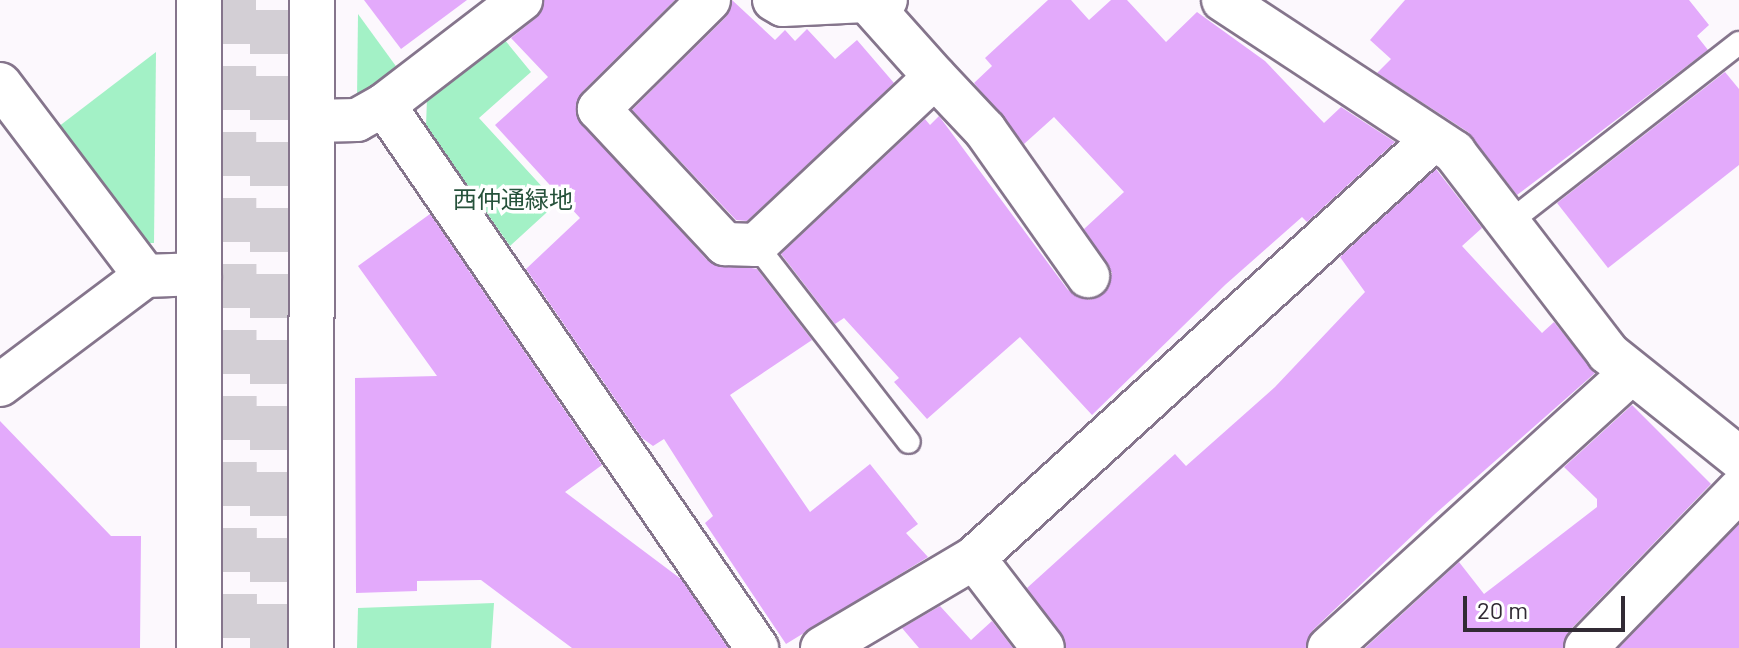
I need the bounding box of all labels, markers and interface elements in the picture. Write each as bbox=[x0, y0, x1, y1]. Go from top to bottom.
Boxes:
park label: 西仲通緑地 bbox=[453, 185, 573, 213]
scale bar bbox=[1467, 580, 1629, 630]
text: 20 m bbox=[1477, 595, 1528, 624]

